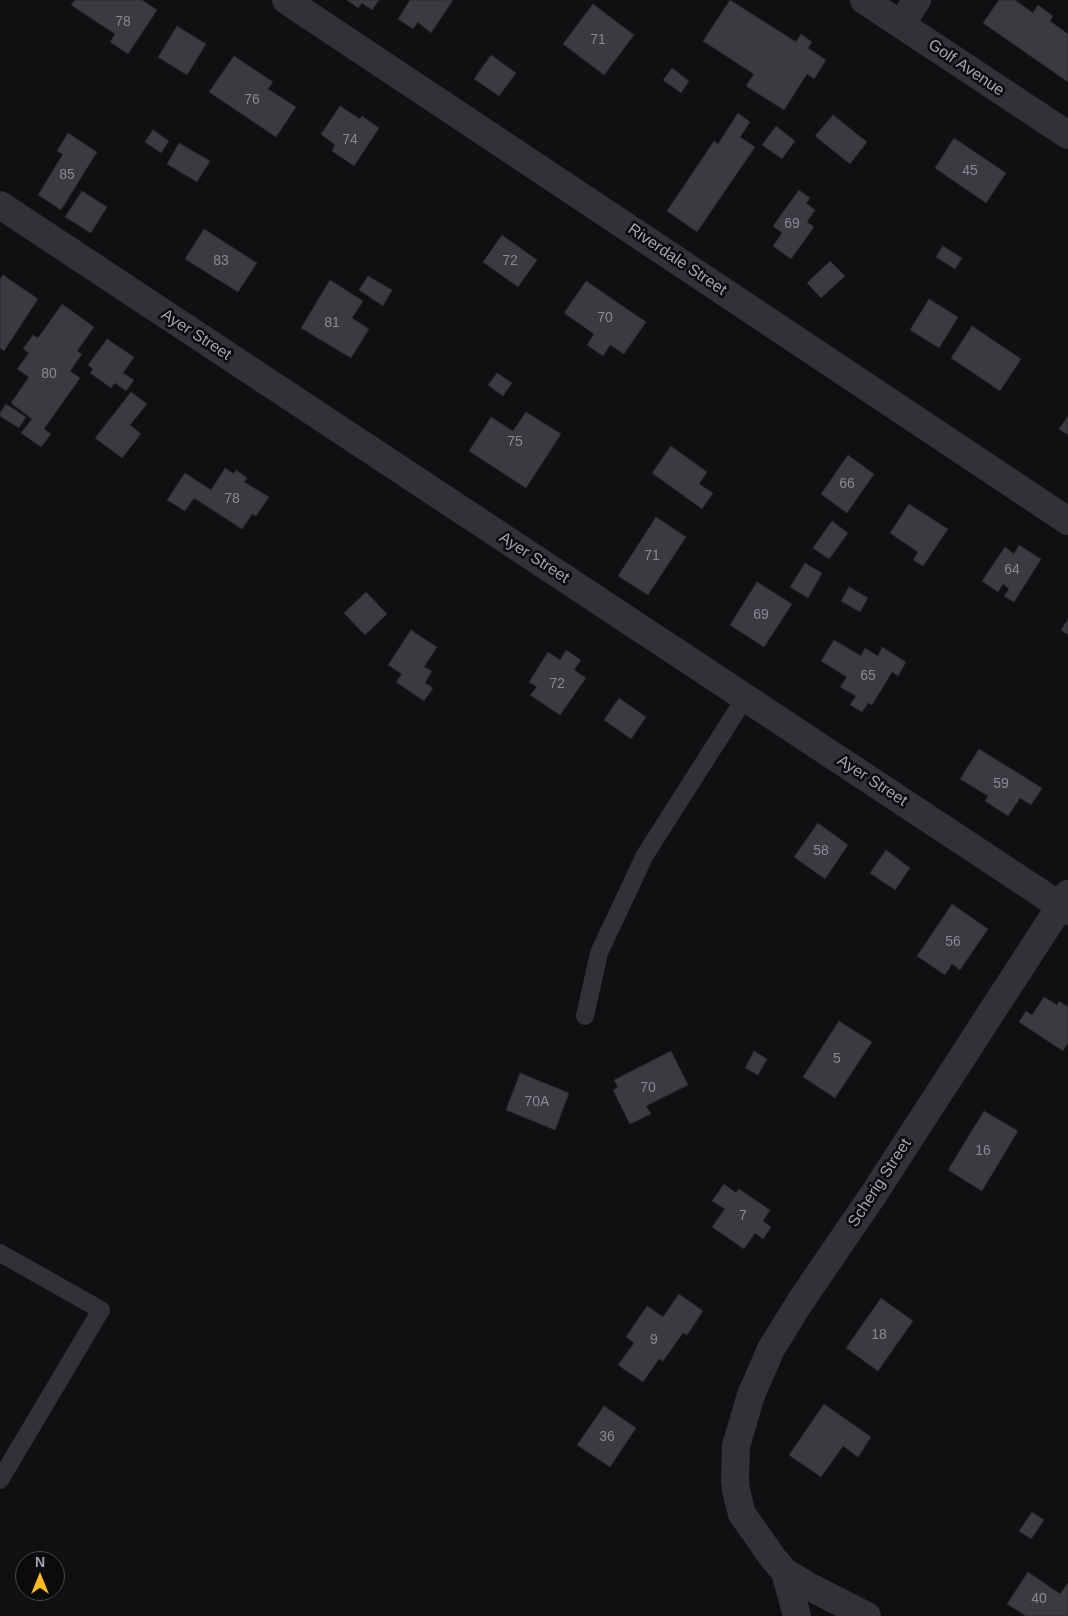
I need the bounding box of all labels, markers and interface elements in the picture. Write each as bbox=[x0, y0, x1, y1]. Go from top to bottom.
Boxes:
house number: 78 bbox=[115, 14, 131, 30]
house number: 71 bbox=[590, 32, 606, 48]
street label: Golf Avenue bbox=[924, 36, 1008, 100]
house number: 76 bbox=[244, 92, 260, 108]
house number: 74 bbox=[342, 132, 358, 148]
house number: 45 bbox=[962, 163, 978, 179]
house number: 85 bbox=[59, 167, 75, 183]
house number: 69 bbox=[784, 216, 800, 232]
street label: Riverdale Street bbox=[624, 220, 730, 300]
house number: 83 bbox=[213, 253, 229, 269]
house number: 72 bbox=[502, 253, 518, 269]
street label: Ayer Street bbox=[157, 305, 235, 365]
house number: 70 bbox=[597, 310, 613, 326]
house number: 81 bbox=[324, 315, 340, 331]
house number: 80 bbox=[41, 366, 57, 382]
house number: 75 bbox=[507, 434, 523, 450]
house number: 66 bbox=[839, 476, 855, 492]
house number: 78 bbox=[224, 491, 240, 507]
street label: Ayer Street bbox=[495, 528, 573, 588]
house number: 71 bbox=[644, 548, 660, 564]
house number: 64 bbox=[1004, 562, 1020, 578]
house number: 69 bbox=[753, 607, 769, 623]
house number: 65 bbox=[860, 668, 876, 684]
house number: 72 bbox=[549, 676, 565, 692]
street label: Ayer Street bbox=[833, 751, 911, 811]
house number: 59 bbox=[993, 776, 1009, 792]
house number: 58 bbox=[813, 843, 829, 859]
house number: 56 bbox=[945, 934, 961, 950]
house number: 5 bbox=[833, 1051, 841, 1067]
house number: 70 bbox=[640, 1080, 656, 1096]
house number: 70A bbox=[525, 1094, 549, 1110]
street label: Scherig Street bbox=[844, 1135, 916, 1231]
house number: 16 bbox=[975, 1143, 991, 1159]
house number: 7 bbox=[739, 1208, 747, 1224]
house number: 18 bbox=[871, 1327, 887, 1343]
house number: 9 bbox=[650, 1332, 658, 1348]
house number: 36 bbox=[599, 1429, 615, 1445]
north arrow bbox=[15, 1551, 65, 1601]
text: N bbox=[35, 1554, 45, 1570]
house number: 40 bbox=[1031, 1591, 1047, 1607]

